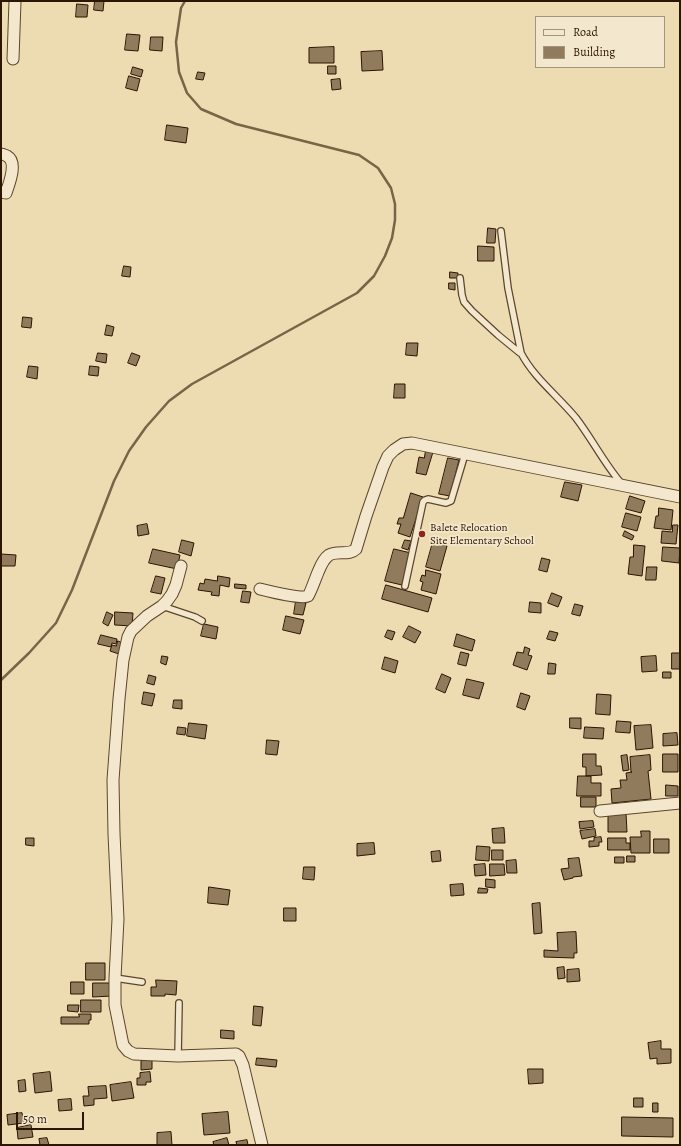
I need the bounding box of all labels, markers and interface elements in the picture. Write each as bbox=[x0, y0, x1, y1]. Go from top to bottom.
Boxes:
legend bbox=[535, 16, 665, 68]
text: Road bbox=[573, 24, 598, 40]
text: Building bbox=[573, 44, 615, 60]
place label: Balete Relocation Site Elementary School bbox=[430, 521, 534, 547]
marker: Balete Relocation Site Elementary School bbox=[417, 529, 427, 539]
scale bar bbox=[18, 1104, 86, 1130]
text: 50 m bbox=[23, 1111, 47, 1127]

